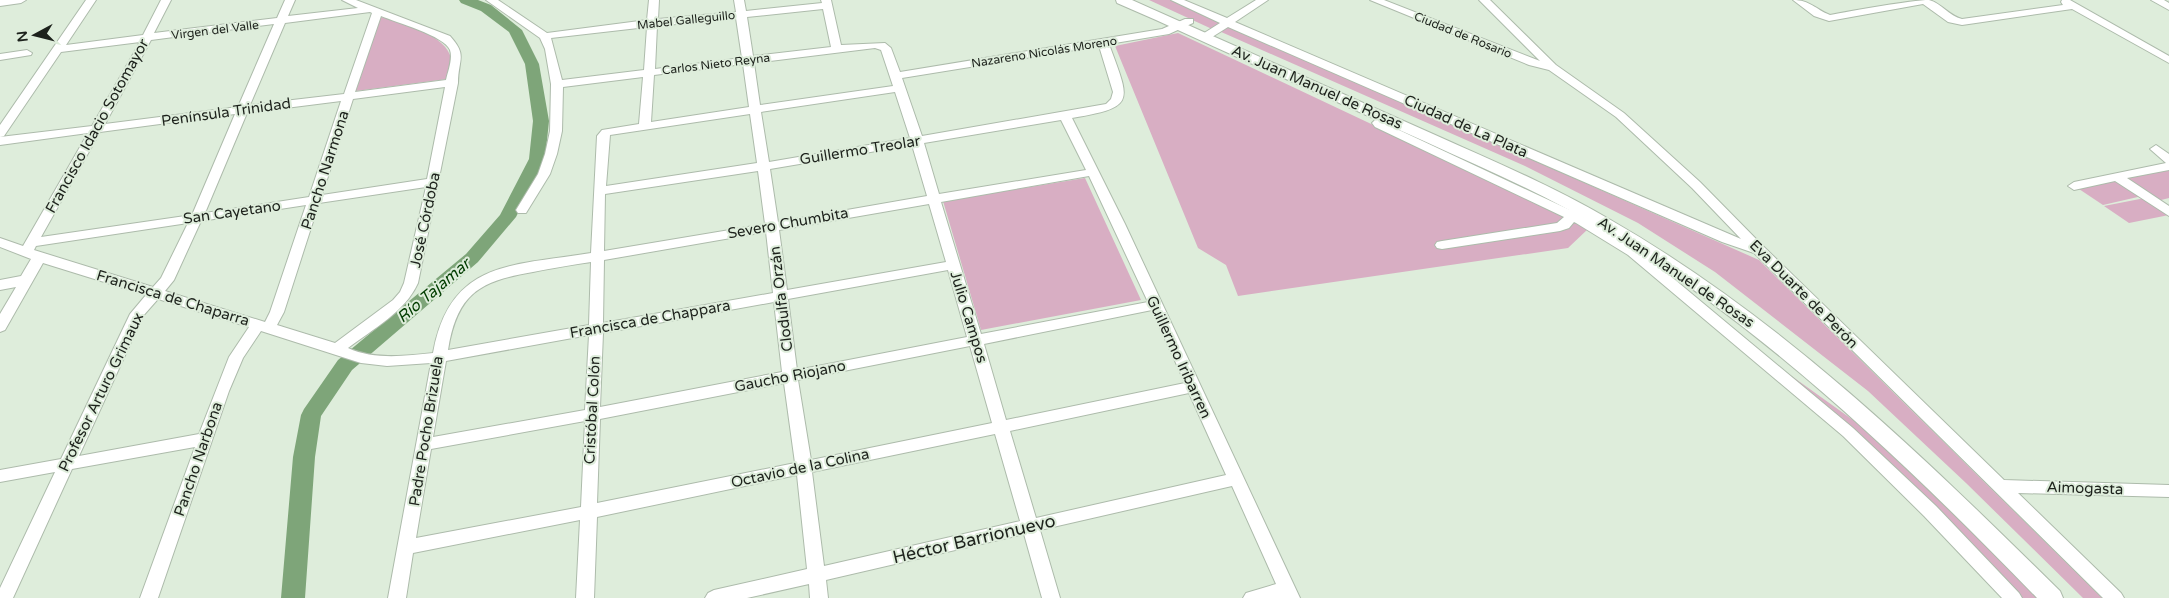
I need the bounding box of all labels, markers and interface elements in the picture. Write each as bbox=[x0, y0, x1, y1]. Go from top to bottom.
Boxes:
street label: Mabel Galleguillo bbox=[636, 8, 736, 32]
street label: Ciudad de Rosario bbox=[1412, 9, 1514, 61]
north arrow bbox=[10, 10, 60, 60]
street label: Virgen del Valle bbox=[170, 18, 260, 42]
text: N bbox=[13, 30, 32, 43]
street label: Nazareno Nicolás Moreno bbox=[970, 34, 1118, 70]
street label: Francisco Idacio Sotomayor bbox=[41, 35, 153, 216]
street label: Av. Juan Manuel de Rosas bbox=[1229, 41, 1405, 133]
street label: Carlos Nieto Reyna bbox=[661, 50, 771, 78]
street label: Ciudad de La Plata bbox=[1401, 91, 1531, 161]
street label: Península Trinidad bbox=[160, 94, 292, 130]
street label: Pancho Narmona bbox=[297, 108, 353, 232]
street label: Guillermo Treolar bbox=[798, 132, 922, 168]
street label: José Córdoba bbox=[406, 171, 444, 269]
street label: San Cayetano bbox=[182, 196, 282, 228]
street label: Severo Chumbita bbox=[726, 204, 850, 242]
street label: Av. Juan Manuel de Rosas bbox=[1594, 213, 1758, 331]
street label: Eva Duarte de Perón bbox=[1746, 236, 1862, 352]
street label: Clodulfa Orzán bbox=[766, 245, 796, 353]
water label: Río Tajamar bbox=[393, 253, 476, 327]
street label: Francisca de Chaparra bbox=[94, 266, 252, 330]
street label: Julio Campos bbox=[947, 269, 991, 365]
street label: Guillermo Iribarren bbox=[1143, 293, 1215, 421]
street label: Francisca de Chappara bbox=[568, 296, 732, 342]
street label: Profesor Arturo Grimaux bbox=[55, 310, 147, 474]
street label: Padre Pocho Brizuela bbox=[405, 355, 447, 507]
street label: Cristóbal Colón bbox=[580, 355, 604, 465]
street label: Gaucho Riojano bbox=[733, 356, 847, 396]
street label: Pancho Narbona bbox=[170, 399, 226, 519]
street label: Octavio de la Colina bbox=[729, 445, 871, 491]
street label: Aimogasta bbox=[2046, 478, 2124, 498]
street label: Héctor Barrionuevo bbox=[890, 510, 1058, 568]

